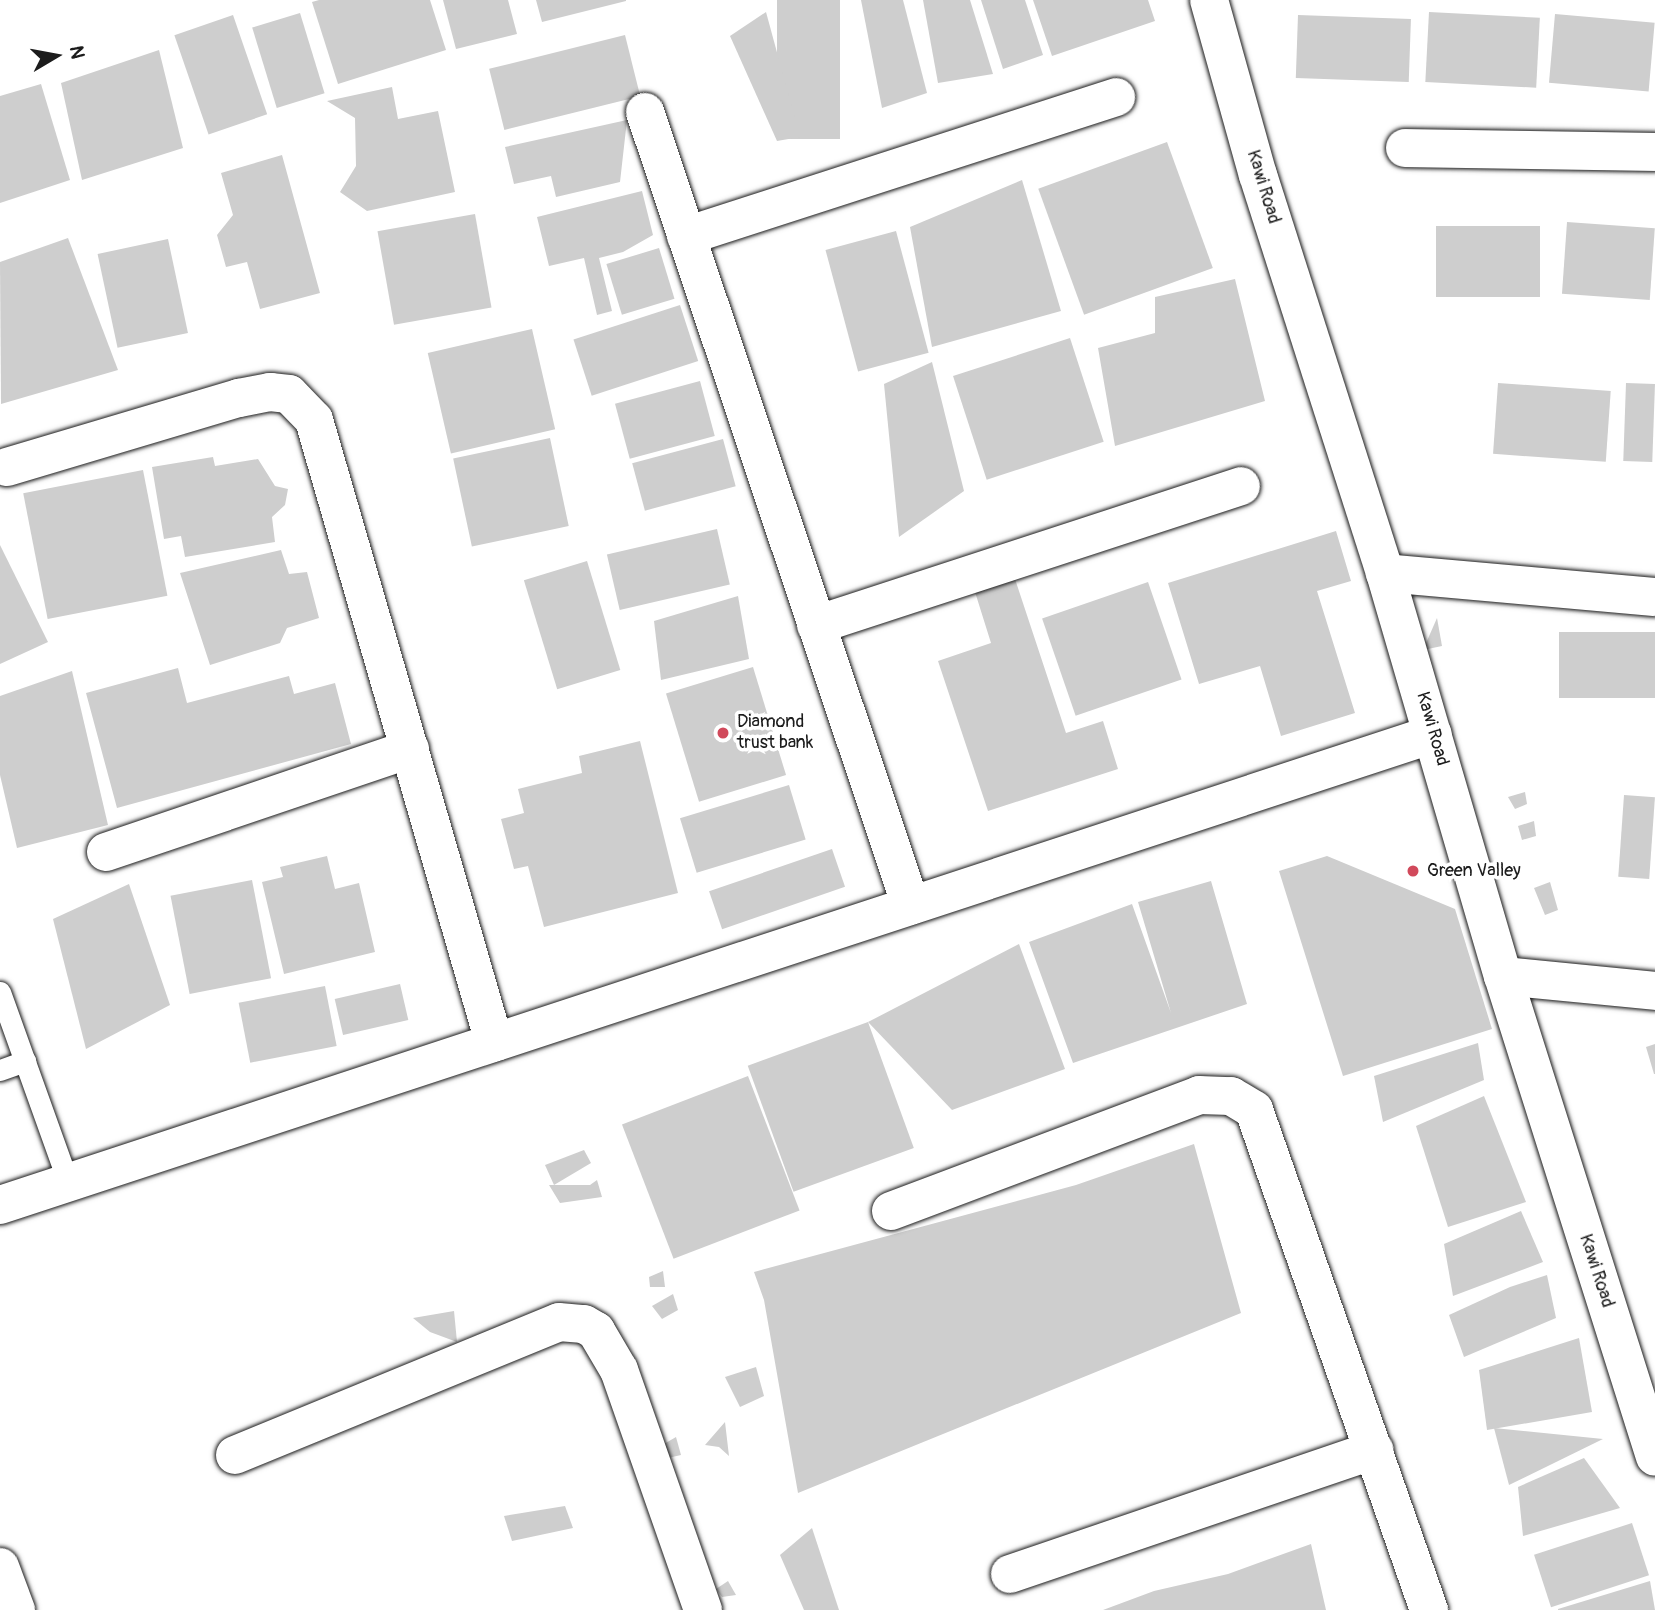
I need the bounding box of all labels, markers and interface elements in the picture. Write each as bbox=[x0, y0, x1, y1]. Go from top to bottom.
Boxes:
north arrow bbox=[21, 21, 91, 91]
text: N bbox=[64, 44, 90, 61]
street label: Kawi Road bbox=[1242, 148, 1284, 226]
street label: Kawi Road bbox=[1411, 690, 1453, 768]
place label: Diamond trust bank bbox=[737, 712, 813, 754]
marker: Diamond trust bank bbox=[715, 725, 731, 741]
place label: Green Valley bbox=[1427, 860, 1521, 882]
marker: Green Valley bbox=[1405, 863, 1421, 879]
street label: Kawi Road bbox=[1574, 1232, 1618, 1310]

